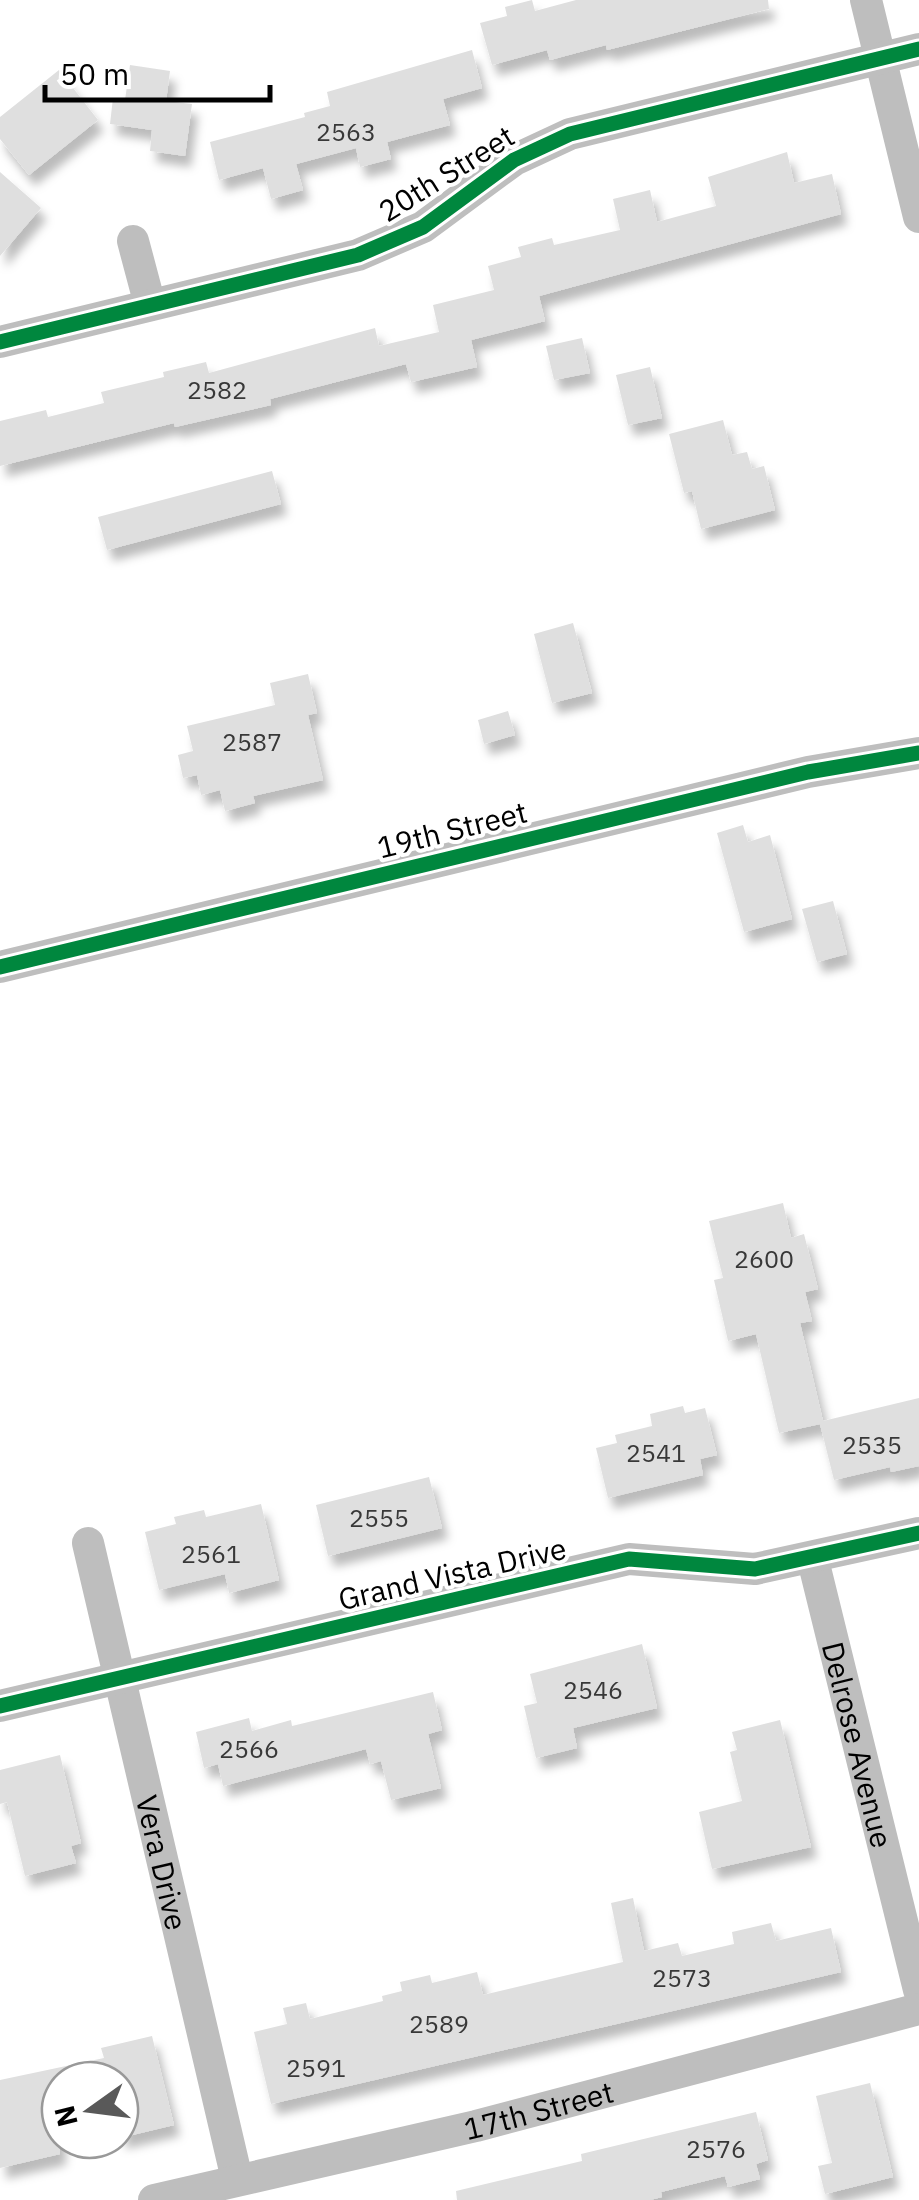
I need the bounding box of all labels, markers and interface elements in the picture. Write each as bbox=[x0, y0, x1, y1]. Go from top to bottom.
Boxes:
scale bar bbox=[45, 40, 270, 102]
text: 50 m bbox=[60, 54, 129, 93]
house number: 2563 bbox=[316, 115, 376, 148]
street label: 20th Street bbox=[371, 116, 521, 230]
house number: 2582 bbox=[187, 373, 247, 406]
house number: 2587 bbox=[222, 725, 282, 758]
street label: 19th Street bbox=[373, 792, 531, 866]
house number: 2600 bbox=[734, 1242, 794, 1275]
house number: 2535 bbox=[842, 1428, 902, 1461]
house number: 2541 bbox=[626, 1436, 686, 1469]
house number: 2555 bbox=[349, 1501, 409, 1534]
street label: Grand Vista Drive bbox=[334, 1528, 570, 1618]
house number: 2561 bbox=[181, 1537, 241, 1570]
street label: Delrose Avenue bbox=[814, 1637, 903, 1852]
house number: 2546 bbox=[563, 1673, 623, 1706]
house number: 2566 bbox=[219, 1732, 279, 1765]
street label: Vera Drive bbox=[128, 1791, 197, 1934]
house number: 2573 bbox=[652, 1961, 712, 1994]
house number: 2589 bbox=[409, 2007, 469, 2040]
house number: 2591 bbox=[286, 2051, 346, 2084]
north arrow bbox=[40, 2060, 140, 2160]
street label: 17th Street bbox=[460, 2071, 617, 2148]
text: N bbox=[45, 2102, 86, 2130]
house number: 2576 bbox=[686, 2132, 746, 2165]

